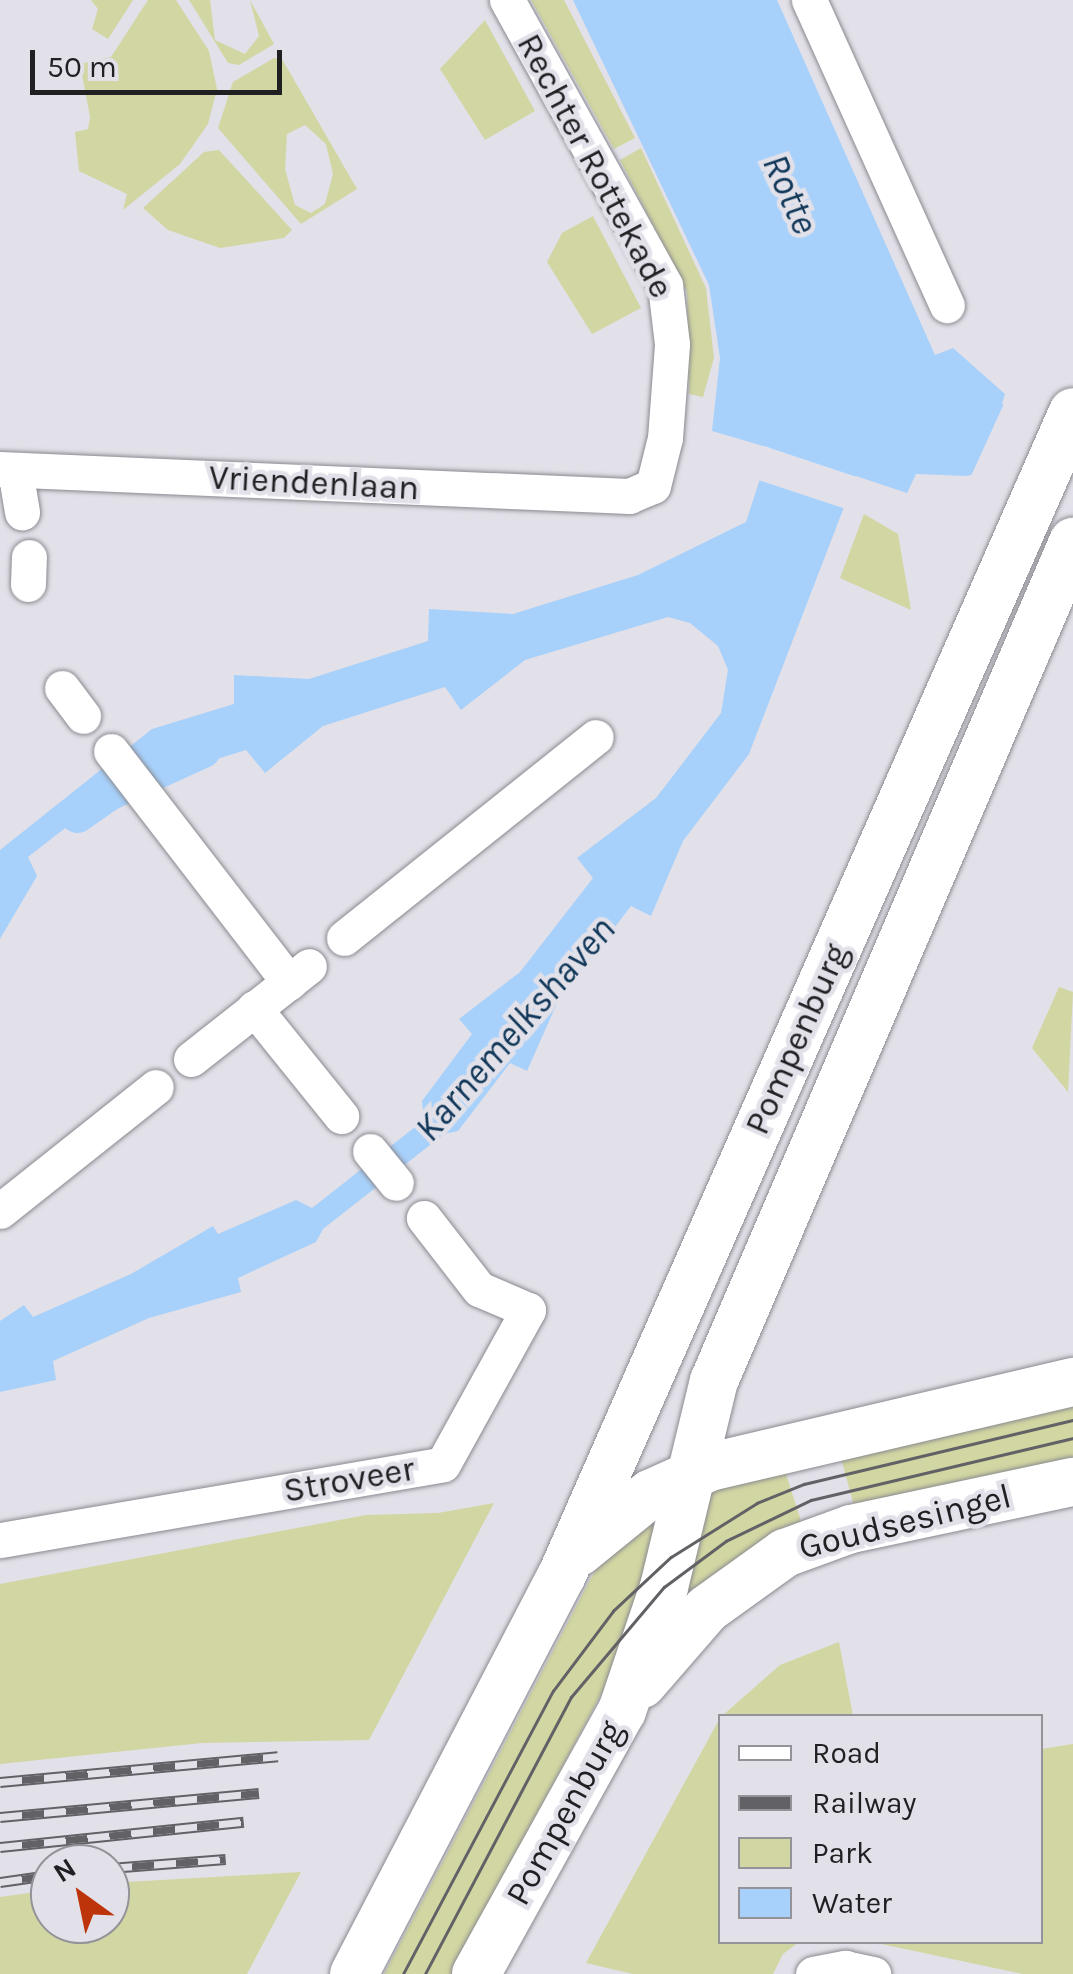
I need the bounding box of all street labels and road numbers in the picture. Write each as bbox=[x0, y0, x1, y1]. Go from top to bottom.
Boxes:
street label: Rechter Rottekade bbox=[508, 27, 682, 305]
street label: Vriendenlaan bbox=[208, 457, 420, 509]
street label: Pompenburg bbox=[736, 937, 858, 1141]
street label: Stroveer bbox=[280, 1448, 418, 1512]
street label: Goudsesingel bbox=[794, 1475, 1016, 1569]
street label: Pompenburg bbox=[497, 1713, 633, 1913]

